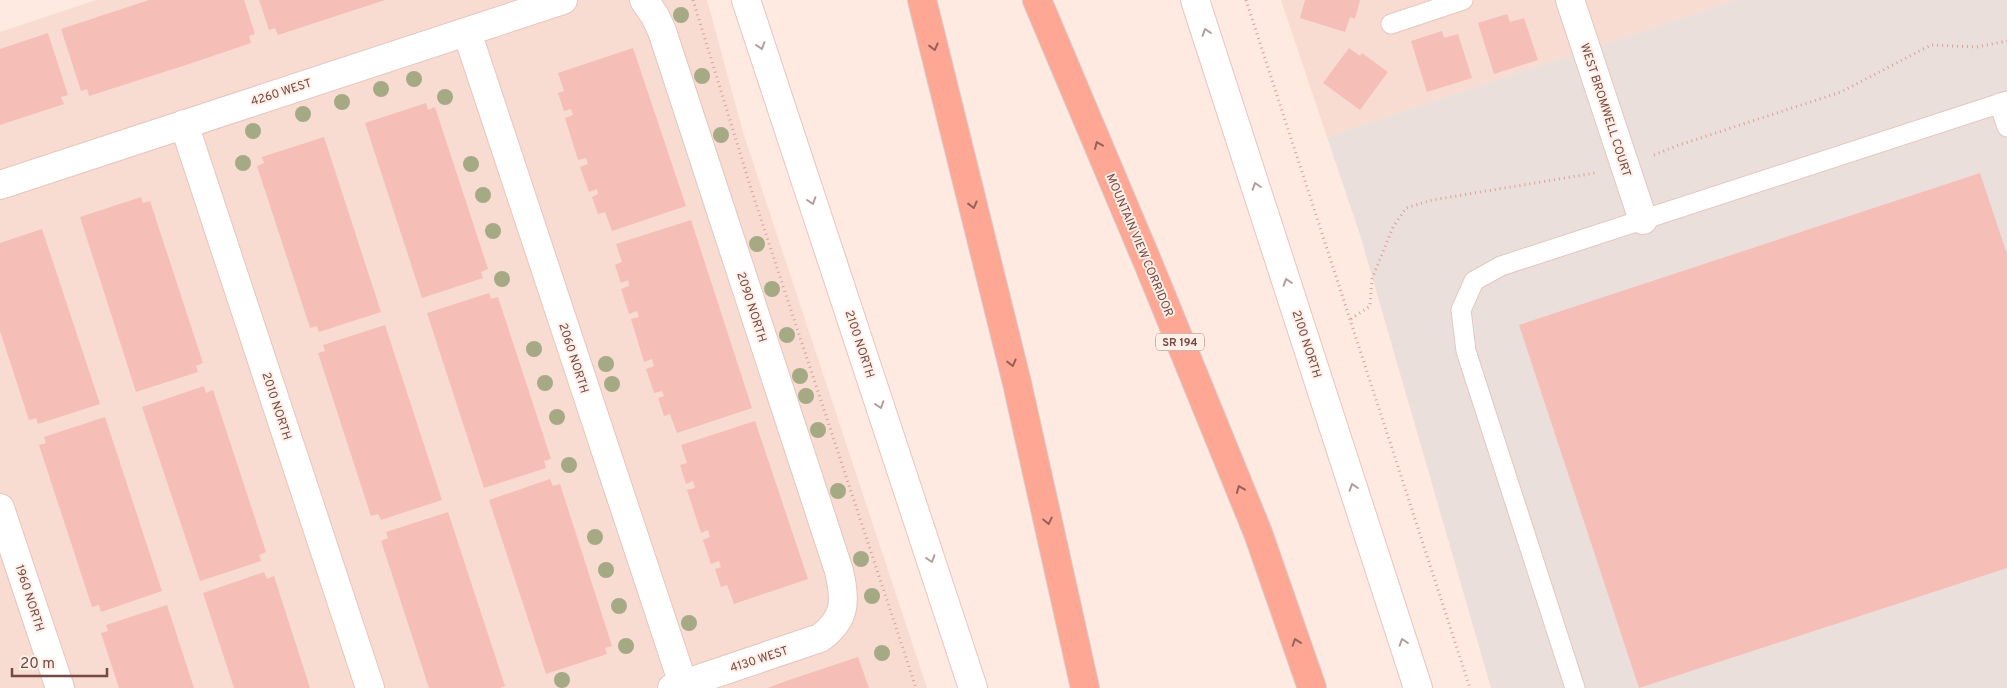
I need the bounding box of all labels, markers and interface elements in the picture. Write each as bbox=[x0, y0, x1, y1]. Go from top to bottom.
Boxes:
one-way arrow bbox=[1201, 28, 1211, 37]
street label: WEST BROMWELL COURT bbox=[1576, 41, 1634, 179]
one-way arrow bbox=[756, 42, 766, 50]
one-way arrow bbox=[928, 43, 939, 52]
street label: 4260 WEST bbox=[249, 76, 314, 110]
one-way arrow bbox=[1094, 141, 1105, 150]
street label: MOUNTAIN VIEW CORRIDOR bbox=[1102, 171, 1177, 319]
one-way arrow bbox=[1252, 183, 1262, 191]
one-way arrow bbox=[807, 196, 817, 204]
one-way arrow bbox=[967, 201, 978, 210]
street label: 2090 NORTH bbox=[732, 270, 770, 344]
one-way arrow bbox=[1283, 279, 1293, 287]
street label: 2100 NORTH bbox=[841, 308, 878, 380]
street label: 2100 NORTH bbox=[1288, 308, 1325, 380]
street label: 2060 NORTH bbox=[554, 321, 592, 395]
road number: SR 194 bbox=[1156, 334, 1204, 351]
one-way arrow bbox=[1006, 358, 1017, 367]
street label: 2010 NORTH bbox=[258, 370, 295, 442]
one-way arrow bbox=[874, 400, 884, 408]
one-way arrow bbox=[1349, 483, 1359, 492]
one-way arrow bbox=[1236, 485, 1247, 494]
one-way arrow bbox=[1042, 517, 1053, 526]
one-way arrow bbox=[925, 554, 935, 563]
street label: 1960 NORTH bbox=[11, 563, 47, 634]
one-way arrow bbox=[1292, 638, 1302, 647]
one-way arrow bbox=[1399, 638, 1409, 646]
street label: 4130 WEST bbox=[728, 643, 790, 677]
scale bar bbox=[12, 646, 108, 678]
text: 20 m bbox=[20, 655, 55, 674]

